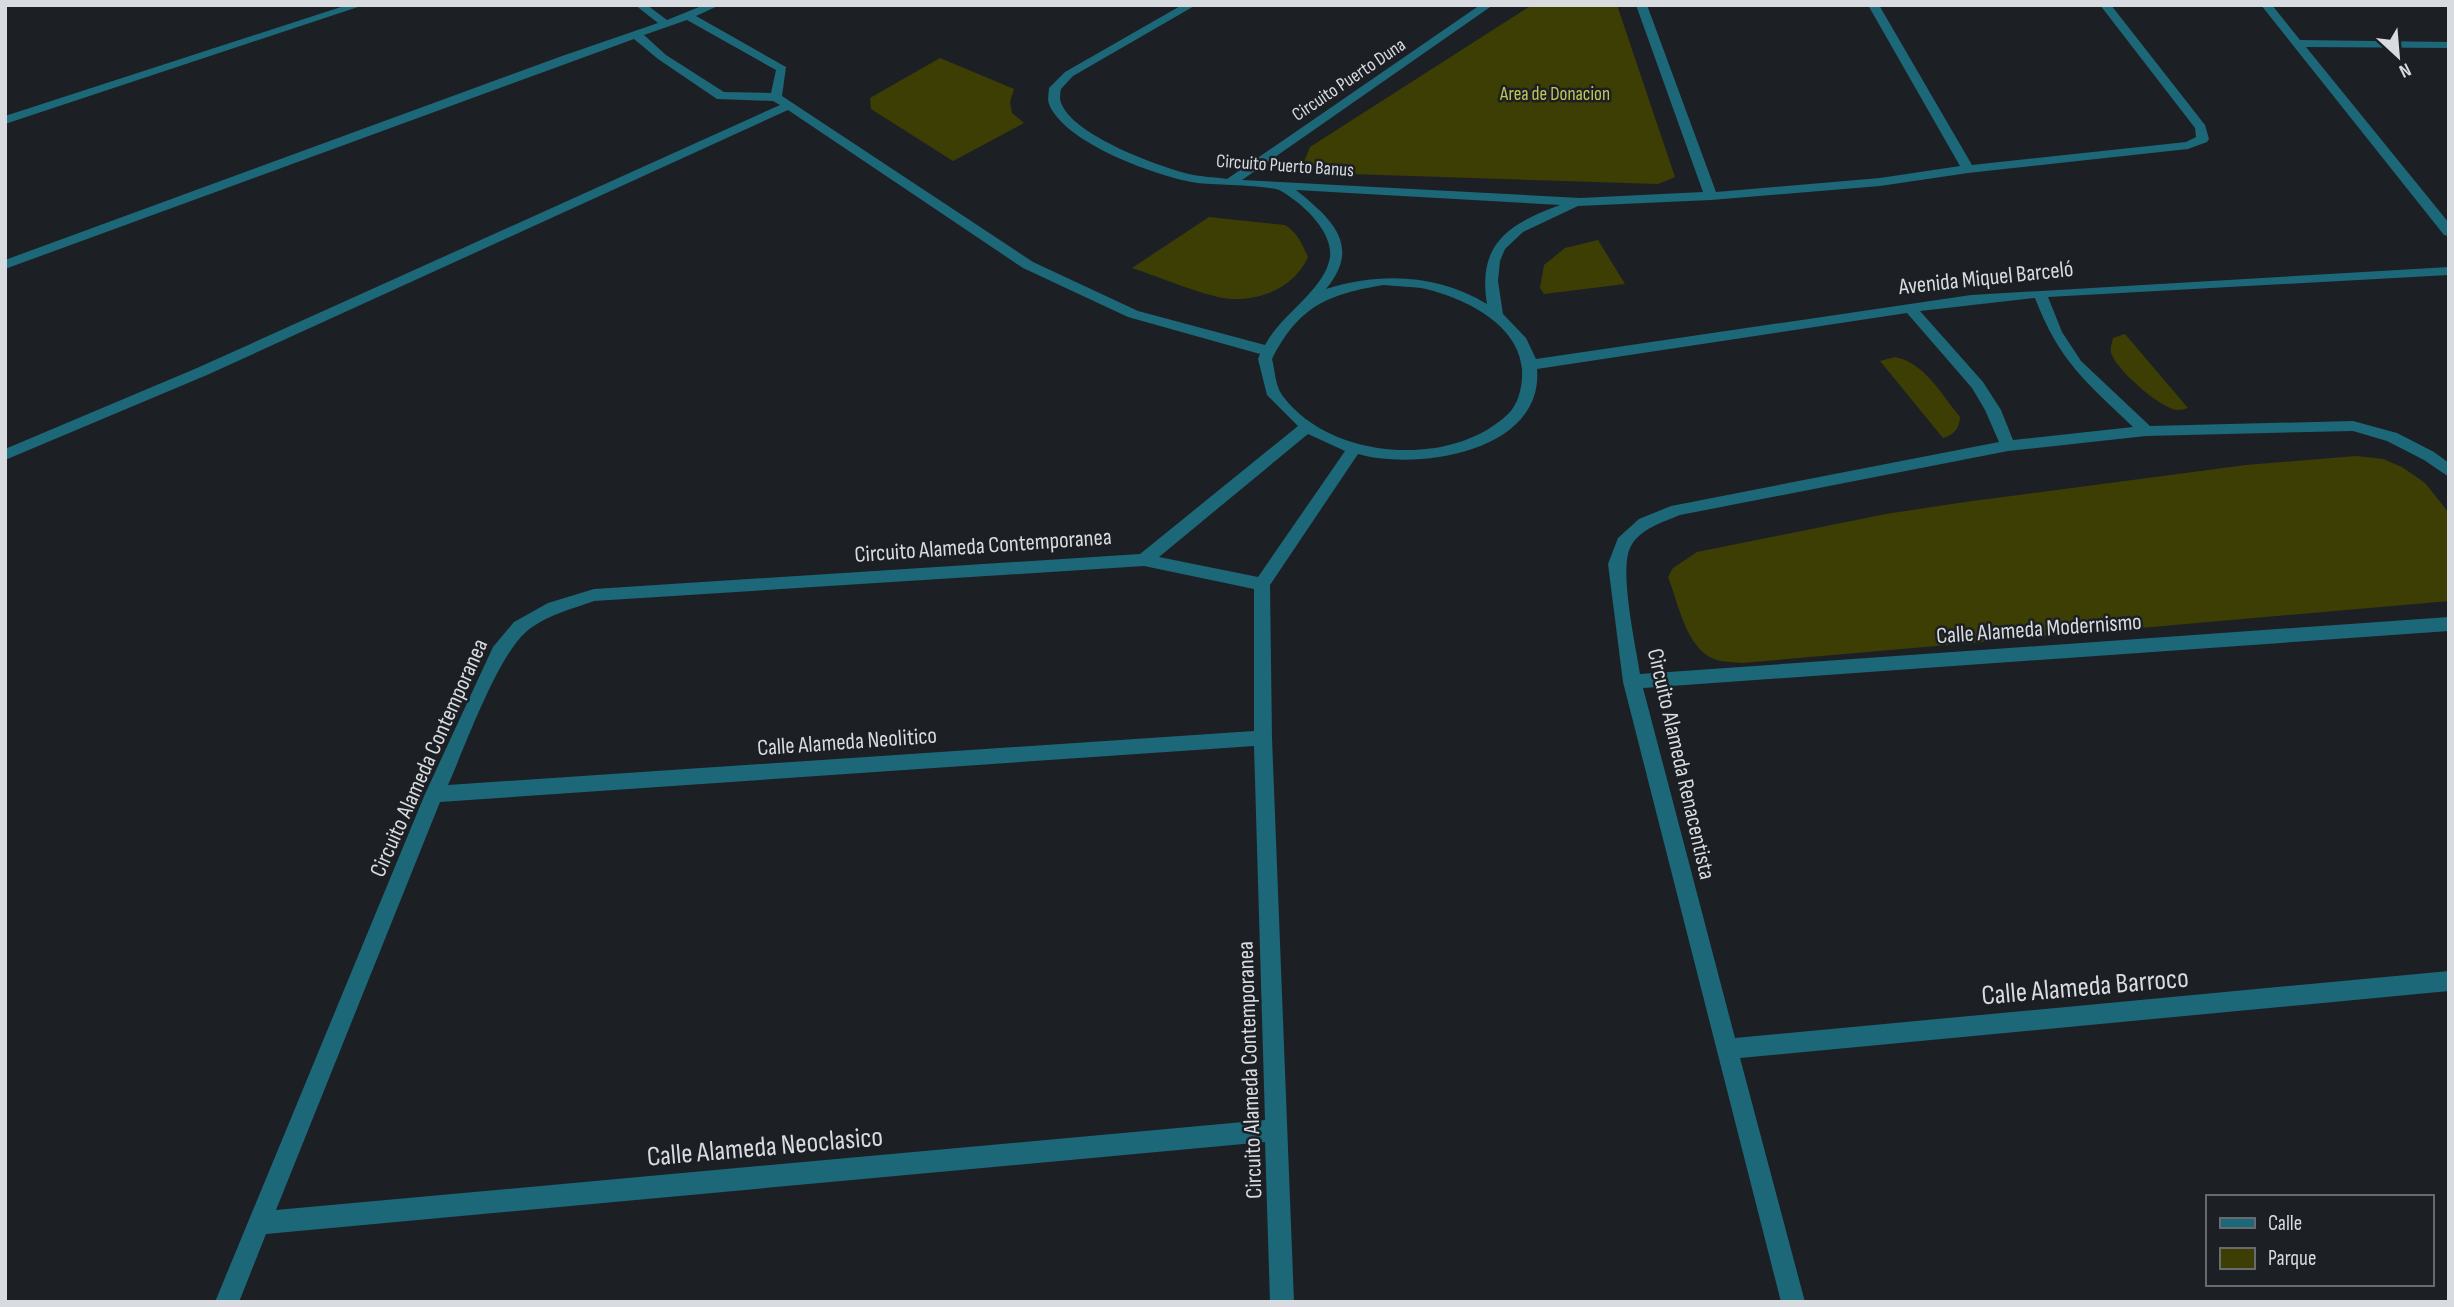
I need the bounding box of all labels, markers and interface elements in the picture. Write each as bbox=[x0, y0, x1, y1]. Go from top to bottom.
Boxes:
north arrow bbox=[2363, 21, 2433, 91]
street label: Circuito Puerto Duna bbox=[1288, 34, 1410, 126]
text: N bbox=[2395, 57, 2414, 82]
park label: Area de Donacion bbox=[1499, 83, 1610, 106]
street label: Circuito Puerto Banus bbox=[1215, 150, 1355, 182]
street label: Avenida Miquel Barceló bbox=[1896, 255, 2075, 301]
street label: Circuito Alameda Contemporanea bbox=[854, 523, 1112, 569]
street label: Calle Alameda Modernismo bbox=[1935, 608, 2143, 650]
street label: Circuito Alameda Contemporanea bbox=[364, 635, 494, 881]
street label: Circuito Alameda Renacentista bbox=[1641, 646, 1721, 882]
street label: Calle Alameda Neolitico bbox=[756, 722, 938, 762]
street label: Circuito Alameda Contemporanea bbox=[1232, 941, 1268, 1199]
street label: Calle Alameda Barroco bbox=[1980, 962, 2190, 1012]
street label: Calle Alameda Neoclasico bbox=[646, 1120, 884, 1174]
legend bbox=[2206, 1195, 2433, 1286]
text: Calle bbox=[2268, 1211, 2302, 1236]
text: Parque bbox=[2268, 1246, 2316, 1271]

